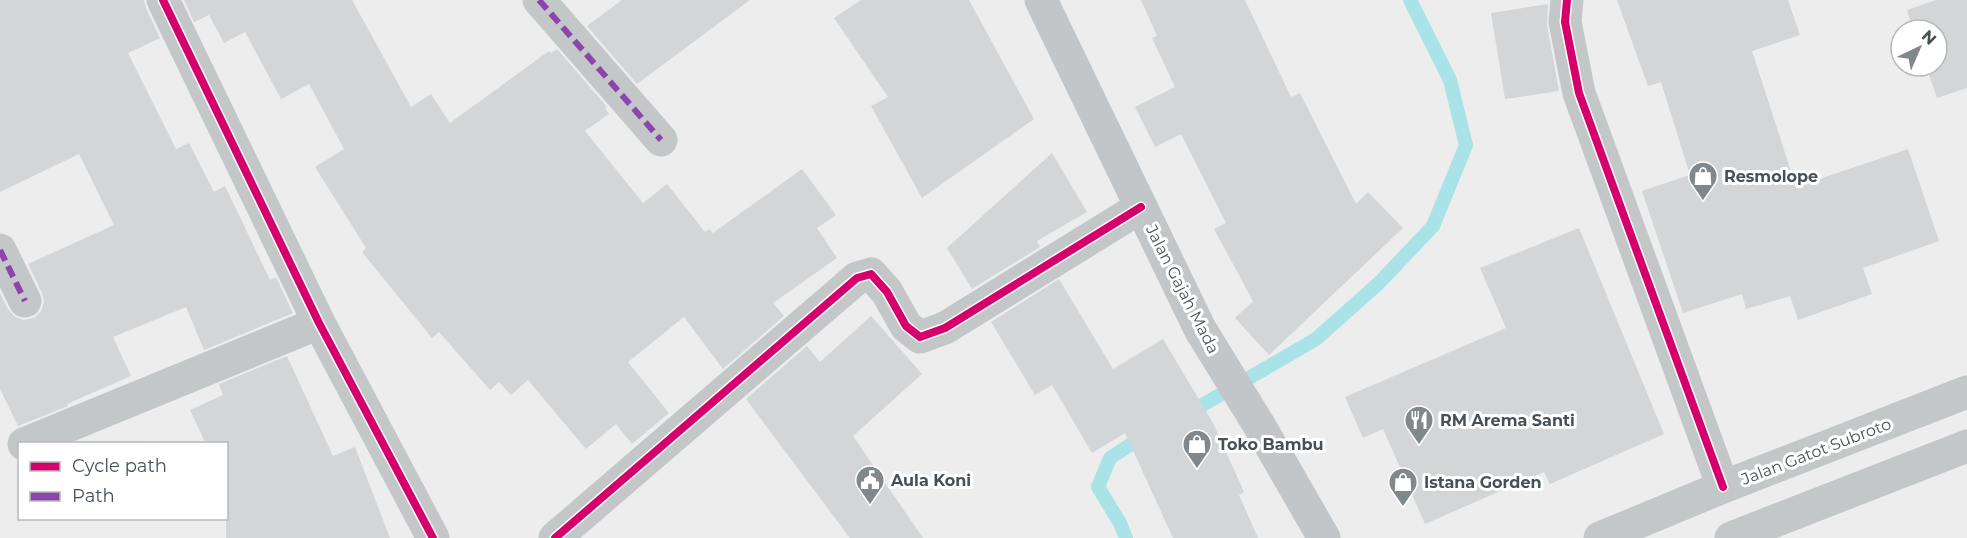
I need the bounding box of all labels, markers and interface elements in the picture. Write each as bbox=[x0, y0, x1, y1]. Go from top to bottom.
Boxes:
north arrow bbox=[1889, 18, 1949, 78]
text: N bbox=[1918, 26, 1940, 49]
shop icon: Resmolope bbox=[1687, 160, 1719, 202]
place label: Resmolope bbox=[1724, 167, 1818, 186]
street label: Jalan Gajah Mada bbox=[1141, 221, 1223, 357]
restaurant icon: RM Arema Santi bbox=[1403, 404, 1435, 446]
place label: RM Arema Santi bbox=[1440, 411, 1575, 430]
street label: Jalan Gatot Subroto bbox=[1738, 414, 1894, 489]
shop icon: Toko Bambu bbox=[1181, 428, 1213, 470]
place label: Toko Bambu bbox=[1218, 435, 1324, 454]
legend bbox=[18, 442, 228, 520]
text: Cycle path bbox=[72, 455, 167, 477]
public building icon: Aula Koni bbox=[854, 464, 886, 506]
shop icon: Istana Gorden bbox=[1387, 466, 1419, 508]
place label: Aula Koni bbox=[890, 471, 971, 490]
place label: Istana Gorden bbox=[1424, 473, 1542, 492]
text: Path bbox=[72, 485, 115, 507]

